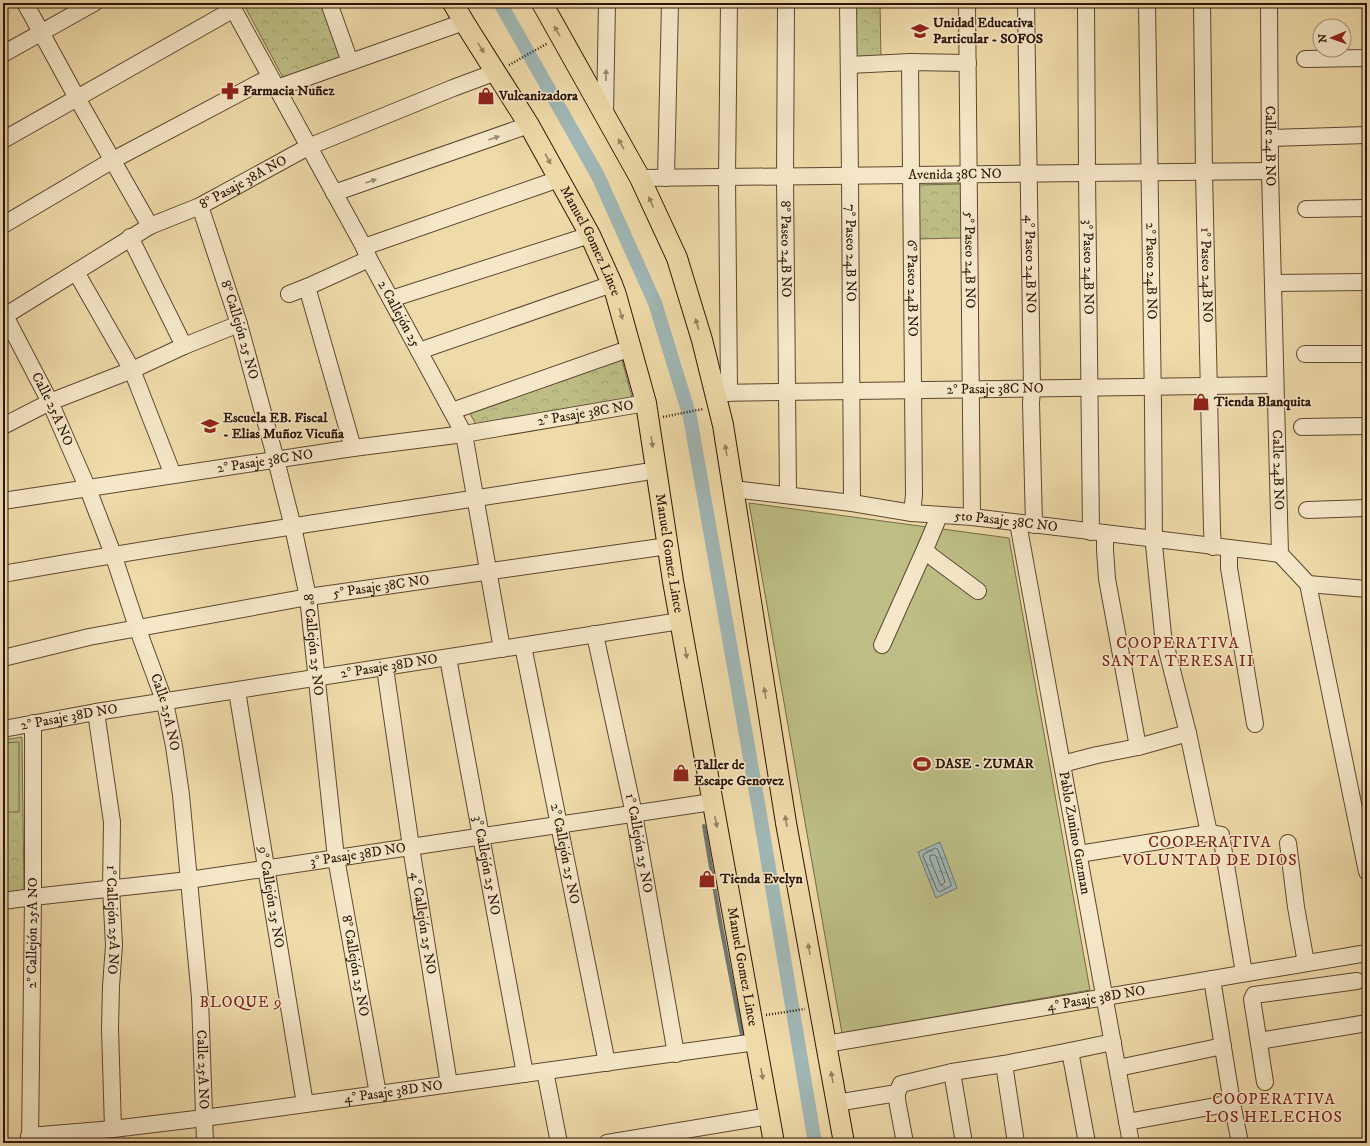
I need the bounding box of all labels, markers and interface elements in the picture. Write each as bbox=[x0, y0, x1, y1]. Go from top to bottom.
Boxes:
place label: Unidad Educativa Particular - SOFOS bbox=[933, 14, 1043, 48]
north arrow bbox=[1312, 18, 1352, 58]
school or university icon: Unidad Educativa Particular - SOFOS bbox=[910, 21, 930, 41]
one-way arrow bbox=[554, 25, 561, 37]
text: N bbox=[1316, 34, 1330, 43]
one-way arrow bbox=[477, 42, 484, 54]
one-way arrow bbox=[602, 69, 609, 81]
pharmacy icon: Farmacia Nuñez bbox=[220, 81, 240, 101]
place label: Farmacia Nuñez bbox=[243, 82, 335, 100]
shop icon: Vulcanizadora bbox=[476, 86, 496, 106]
place label: Vulcanizadora bbox=[498, 87, 579, 105]
street label: Calle 24B NO bbox=[1261, 106, 1279, 187]
one-way arrow bbox=[488, 135, 500, 141]
one-way arrow bbox=[618, 138, 625, 150]
street label: 8° Pasaje 38A NO bbox=[196, 151, 290, 214]
one-way arrow bbox=[545, 153, 552, 165]
street label: Avenida 38C NO bbox=[908, 165, 1002, 184]
one-way arrow bbox=[365, 178, 377, 184]
street label: Manuel Gomez Lince bbox=[556, 183, 625, 299]
one-way arrow bbox=[648, 197, 654, 208]
street label: 8° Paseo 24B NO bbox=[776, 200, 795, 298]
street label: 7° Paseo 24B NO bbox=[841, 204, 860, 302]
street label: 5° Paseo 24B NO bbox=[960, 211, 979, 309]
street label: 4° Paseo 24B NO bbox=[1020, 215, 1040, 313]
street label: 3° Paseo 24B NO bbox=[1079, 219, 1098, 315]
street label: 2° Paseo 24B NO bbox=[1141, 222, 1161, 320]
street label: 1° Paseo 24B NO bbox=[1196, 227, 1216, 323]
street label: 6° Paseo 24B NO bbox=[903, 239, 922, 337]
street label: 2 Callejón 25 bbox=[373, 277, 424, 351]
street label: 8° Callejón 25 NO bbox=[216, 278, 263, 381]
one-way arrow bbox=[618, 309, 624, 321]
one-way arrow bbox=[694, 317, 700, 329]
street label: Calle 25A NO bbox=[27, 369, 77, 449]
street label: 2° Pasaje 38C NO bbox=[946, 379, 1044, 399]
shop icon: Tienda Blanquita bbox=[1191, 392, 1211, 412]
place label: Tienda Blanquita bbox=[1213, 393, 1312, 411]
street label: 2° Pasaje 38C NO bbox=[536, 396, 635, 430]
place label: Escuela EB. Fiscal - Elias Muñoz Vicuña bbox=[223, 409, 345, 443]
school or university icon: Escuela EB. Fiscal - Elias Muñoz Vicuña bbox=[200, 416, 220, 436]
street label: Calle 24B NO bbox=[1268, 429, 1288, 510]
one-way arrow bbox=[649, 436, 655, 448]
one-way arrow bbox=[723, 444, 729, 456]
street label: 2° Pasaje 38C NO bbox=[216, 445, 314, 477]
street label: Manuel Gomez Lince bbox=[651, 492, 688, 615]
street label: 5to Pasaje 38C NO bbox=[954, 507, 1059, 536]
street label: 5° Pasaje 38C NO bbox=[332, 571, 431, 602]
street label: 8° Callejón 25 NO bbox=[299, 593, 328, 697]
district label: COOPERATIVA SANTA TERESA II bbox=[1102, 633, 1254, 671]
one-way arrow bbox=[683, 647, 689, 659]
street label: 2° Pasaje 38D NO bbox=[339, 650, 439, 683]
street label: Calle 25A NO bbox=[146, 671, 184, 753]
one-way arrow bbox=[762, 687, 768, 699]
street label: 2° Pasaje 38D NO bbox=[19, 700, 119, 735]
sports icon: DASE - ZUMAR bbox=[912, 754, 932, 774]
place label: DASE - ZUMAR bbox=[935, 755, 1035, 773]
place label: Taller de Escape Genovez bbox=[693, 756, 785, 790]
shop icon: Taller de Escape Genovez bbox=[671, 763, 691, 783]
street label: Pablo Zunino Guzman bbox=[1054, 770, 1095, 897]
street label: 1° Callejón 25 NO bbox=[621, 792, 657, 894]
street label: 2° Callejón 25 NO bbox=[546, 802, 584, 906]
street label: 3° Callejón 25 NO bbox=[468, 814, 504, 917]
one-way arrow bbox=[783, 815, 789, 827]
one-way arrow bbox=[713, 816, 719, 829]
district label: COOPERATIVA VOLUNTAD DE DIOS bbox=[1121, 832, 1298, 870]
street label: 3° Pasaje 38D NO bbox=[309, 839, 407, 871]
street label: 9° Callejón 25 NO bbox=[254, 844, 288, 949]
street label: 1° Callejón 25A NO bbox=[102, 865, 123, 975]
shop icon: Tienda Evelyn bbox=[697, 869, 717, 889]
place label: Tienda Evelyn bbox=[719, 870, 803, 888]
street label: 4° Callejón 25 NO bbox=[406, 871, 440, 976]
street label: 2° Callejón 25A NO bbox=[23, 877, 42, 989]
street label: Manuel Gomez Lince bbox=[723, 906, 762, 1028]
street label: 8° Callejón 25 NO bbox=[337, 914, 373, 1018]
one-way arrow bbox=[805, 943, 811, 955]
street label: 4° Pasaje 38D NO bbox=[1046, 981, 1147, 1016]
district label: BLOQUE 9 bbox=[200, 993, 282, 1012]
street label: Calle 25A NO bbox=[192, 1030, 213, 1110]
one-way arrow bbox=[759, 1068, 765, 1080]
one-way arrow bbox=[828, 1071, 834, 1083]
street label: 4° Pasaje 38D NO bbox=[343, 1076, 444, 1108]
district label: COOPERATIVA LOS HELECHOS bbox=[1205, 1089, 1343, 1127]

